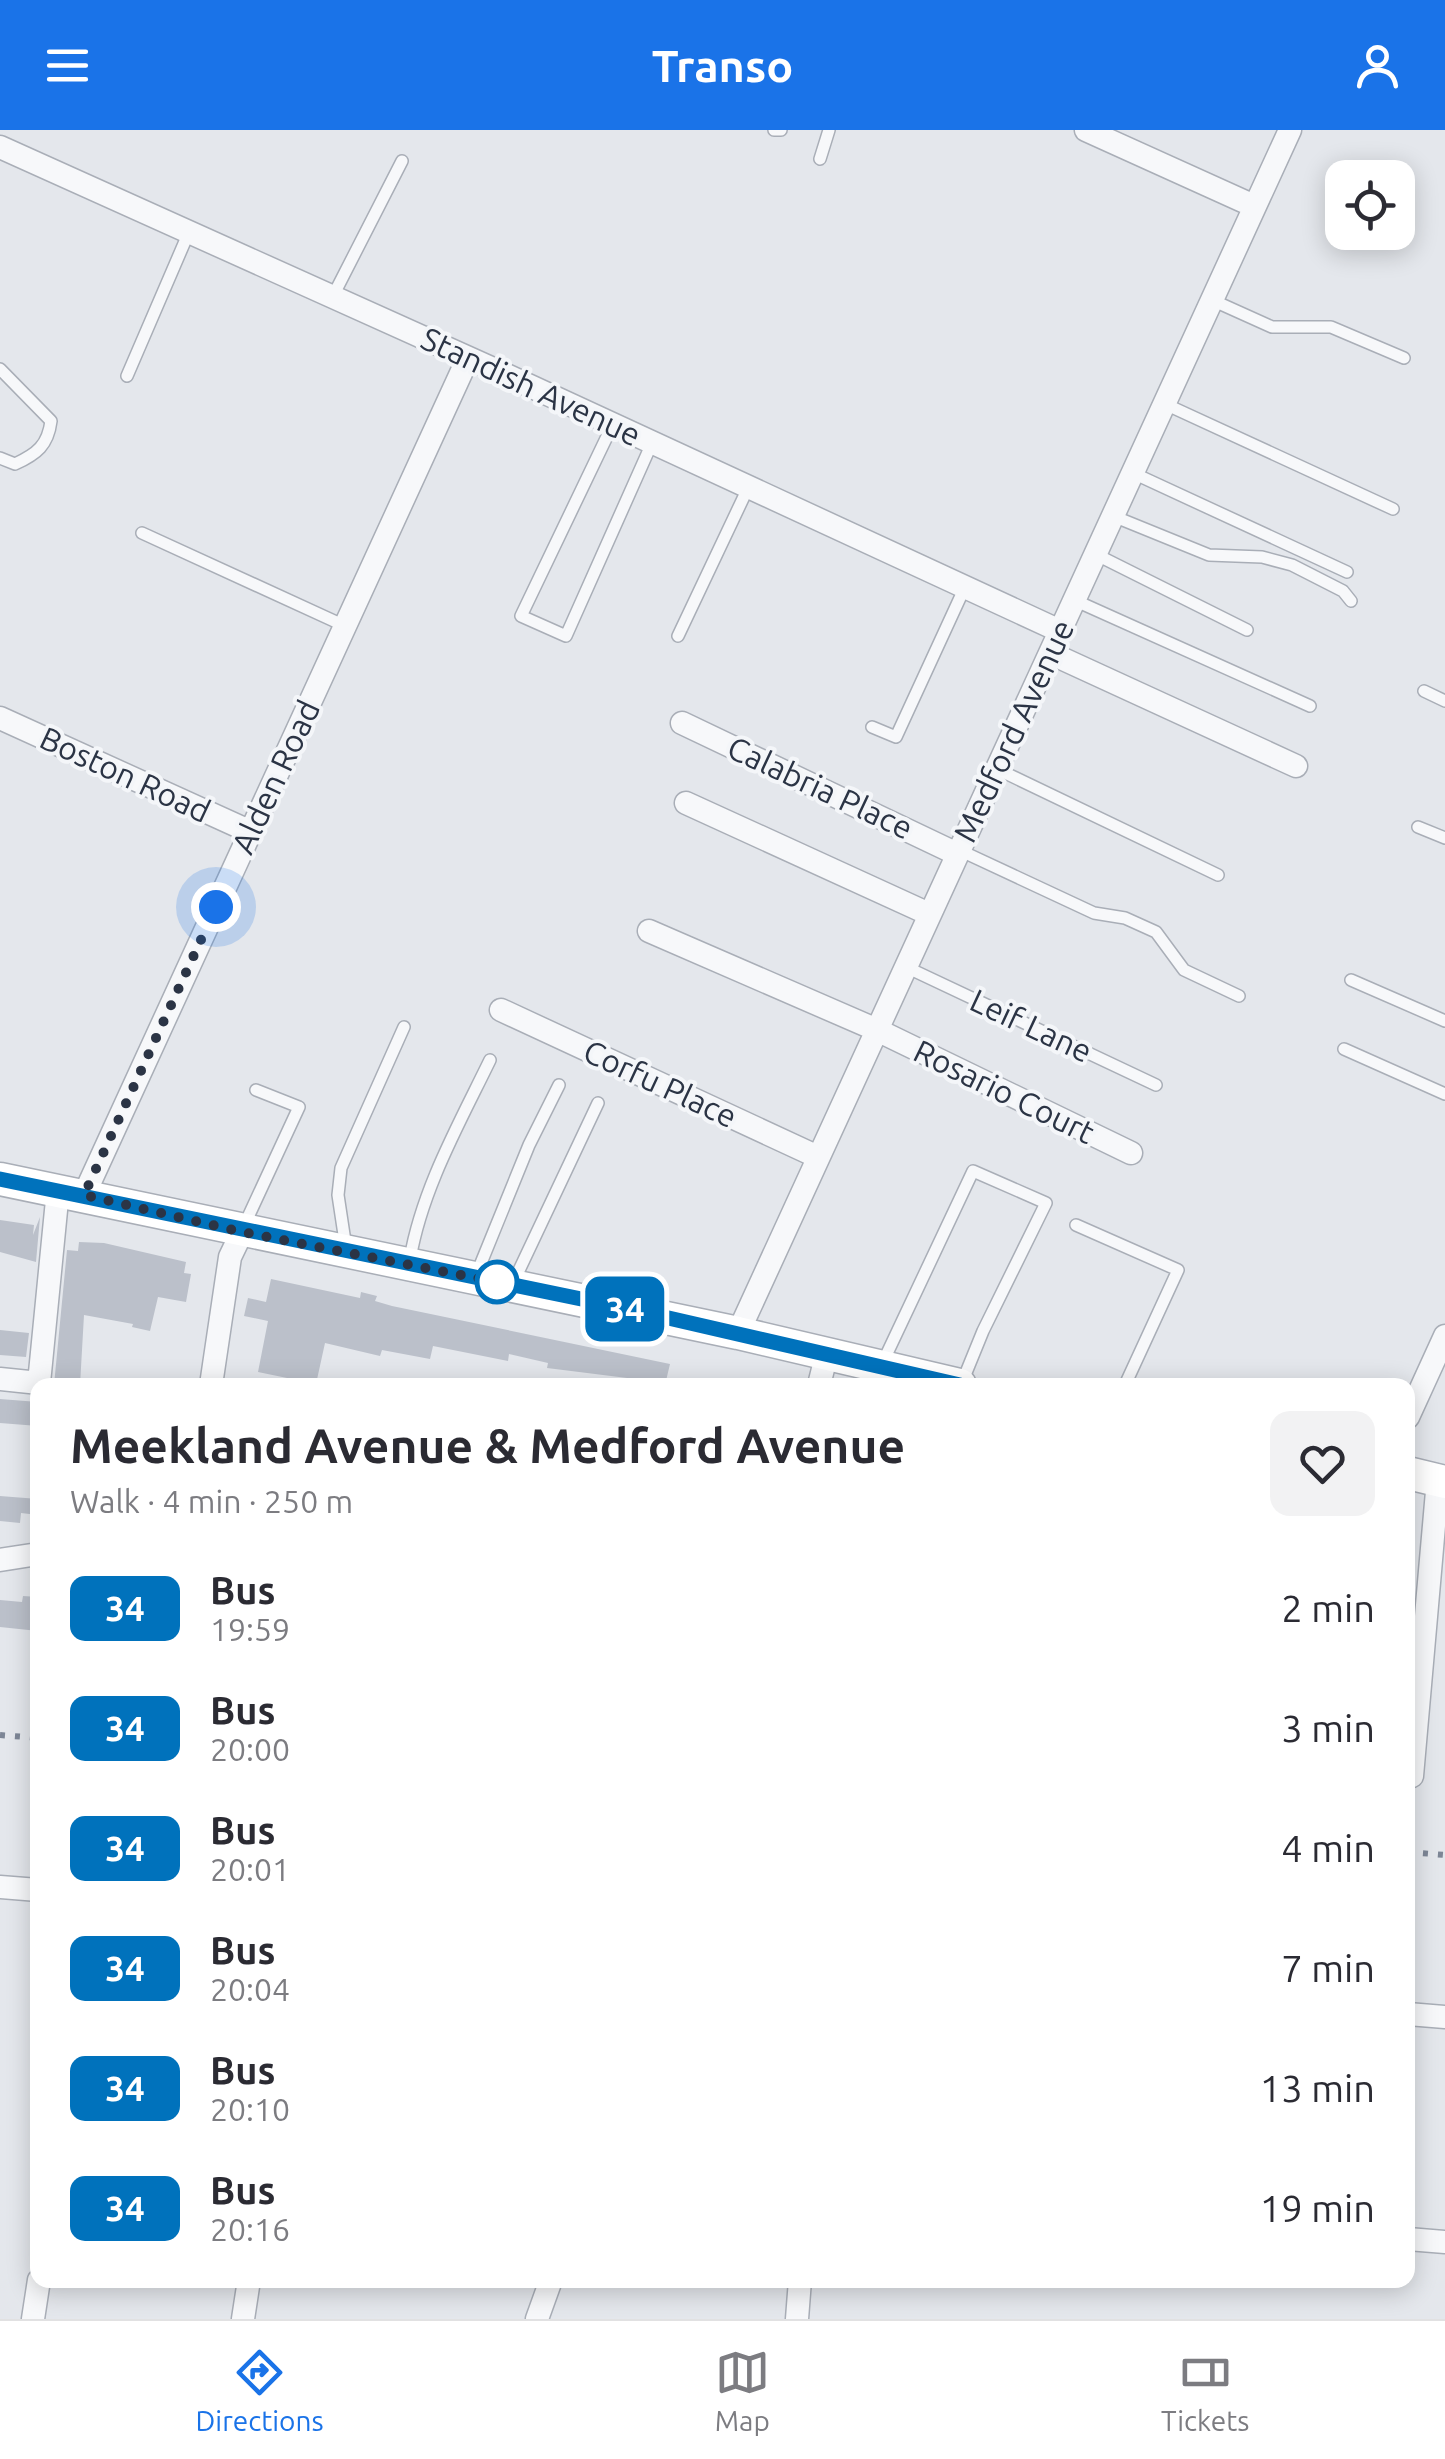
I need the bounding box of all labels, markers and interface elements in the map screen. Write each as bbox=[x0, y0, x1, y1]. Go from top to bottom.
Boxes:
icon: menu bbox=[40, 38, 95, 93]
icon: person bbox=[1350, 38, 1405, 93]
text: Transo bbox=[652, 40, 793, 91]
map controls bbox=[1325, 160, 1415, 250]
button: locate bbox=[1325, 160, 1415, 250]
street label: Standish Avenue bbox=[416, 320, 647, 453]
street label: Medford Avenue bbox=[946, 614, 1080, 847]
street label: Alden Road bbox=[224, 694, 326, 859]
street label: Boston Road bbox=[35, 719, 216, 829]
street label: Calabria Place bbox=[722, 729, 919, 846]
your location bbox=[191, 882, 241, 932]
street label: Leif Lane bbox=[965, 981, 1098, 1069]
street label: Corfu Place bbox=[578, 1032, 743, 1134]
street label: Rosario Court bbox=[908, 1032, 1101, 1150]
unlabelled marker bbox=[476, 1261, 518, 1303]
line badge: 34 bbox=[580, 1276, 670, 1342]
text: 34 bbox=[605, 1289, 645, 1329]
button: heart bbox=[1270, 1411, 1375, 1516]
text: Meekland Avenue & Medford Avenue bbox=[70, 1418, 905, 1472]
text: Walk · 4 min · 250 m bbox=[70, 1483, 353, 1519]
text: Bus bbox=[210, 1569, 275, 1611]
text: 2 min bbox=[1281, 1587, 1375, 1629]
text: 34 bbox=[105, 1588, 145, 1628]
text: 19:59 bbox=[210, 1611, 290, 1647]
text: Bus bbox=[210, 1689, 275, 1731]
text: 3 min bbox=[1281, 1707, 1375, 1749]
text: 34 bbox=[105, 1708, 145, 1748]
text: 20:00 bbox=[210, 1731, 290, 1767]
text: Bus bbox=[210, 1809, 275, 1851]
text: 4 min bbox=[1281, 1827, 1375, 1869]
text: 34 bbox=[105, 1828, 145, 1868]
text: 20:01 bbox=[210, 1851, 290, 1887]
text: Bus bbox=[210, 1929, 275, 1971]
text: 7 min bbox=[1281, 1947, 1375, 1989]
text: 34 bbox=[105, 1948, 145, 1988]
text: 20:04 bbox=[210, 1971, 290, 2007]
text: Bus bbox=[210, 2049, 275, 2091]
text: 13 min bbox=[1260, 2067, 1375, 2109]
text: 34 bbox=[105, 2068, 145, 2108]
text: 20:10 bbox=[210, 2091, 290, 2127]
text: Bus bbox=[210, 2169, 275, 2211]
text: 19 min bbox=[1260, 2187, 1375, 2229]
text: 34 bbox=[105, 2188, 145, 2228]
text: 20:16 bbox=[210, 2211, 290, 2247]
tab: Directions bbox=[196, 2345, 324, 2436]
tab: Map bbox=[715, 2345, 770, 2436]
tab: Tickets bbox=[1161, 2345, 1249, 2436]

